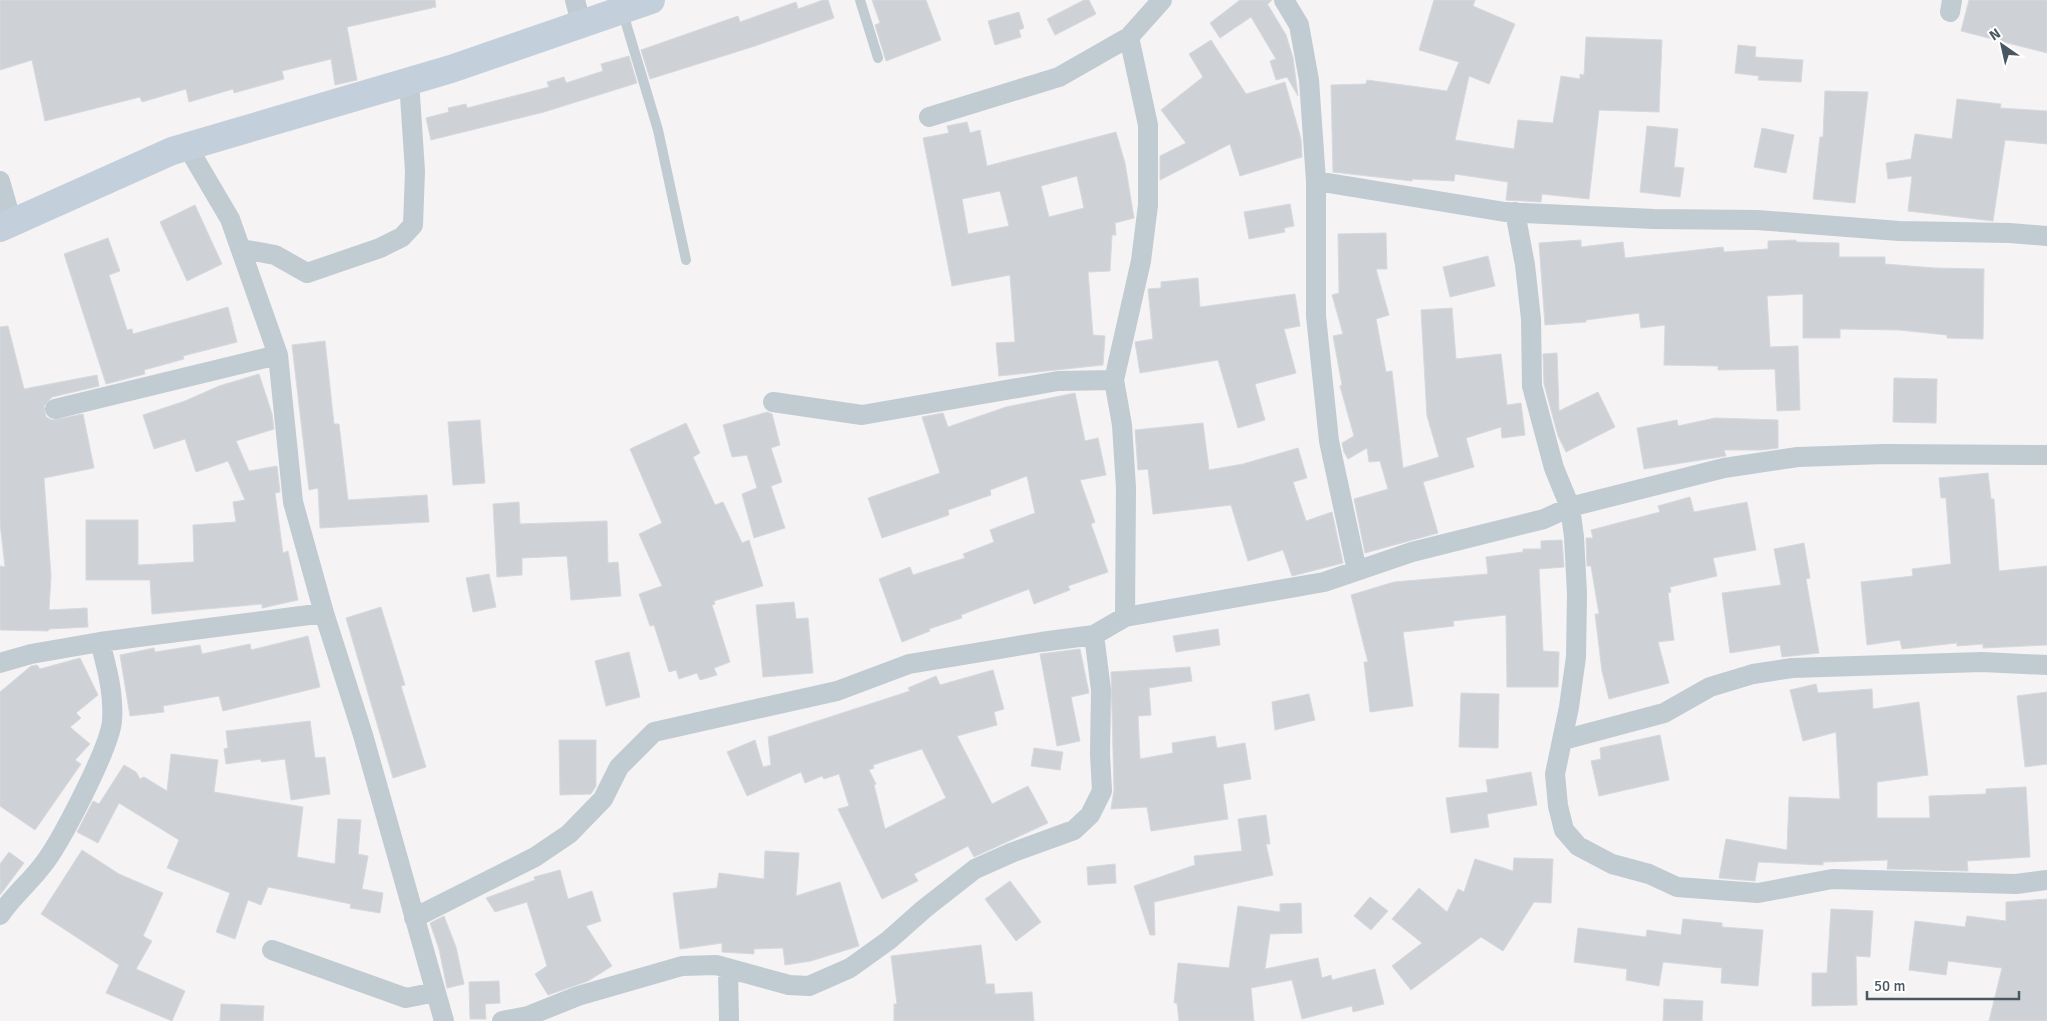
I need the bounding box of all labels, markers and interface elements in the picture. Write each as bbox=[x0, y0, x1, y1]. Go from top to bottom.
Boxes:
north arrow bbox=[1977, 20, 2027, 70]
text: N bbox=[1986, 25, 2004, 44]
scale bar bbox=[1867, 968, 2020, 1000]
text: 50 m bbox=[1874, 977, 1905, 995]

